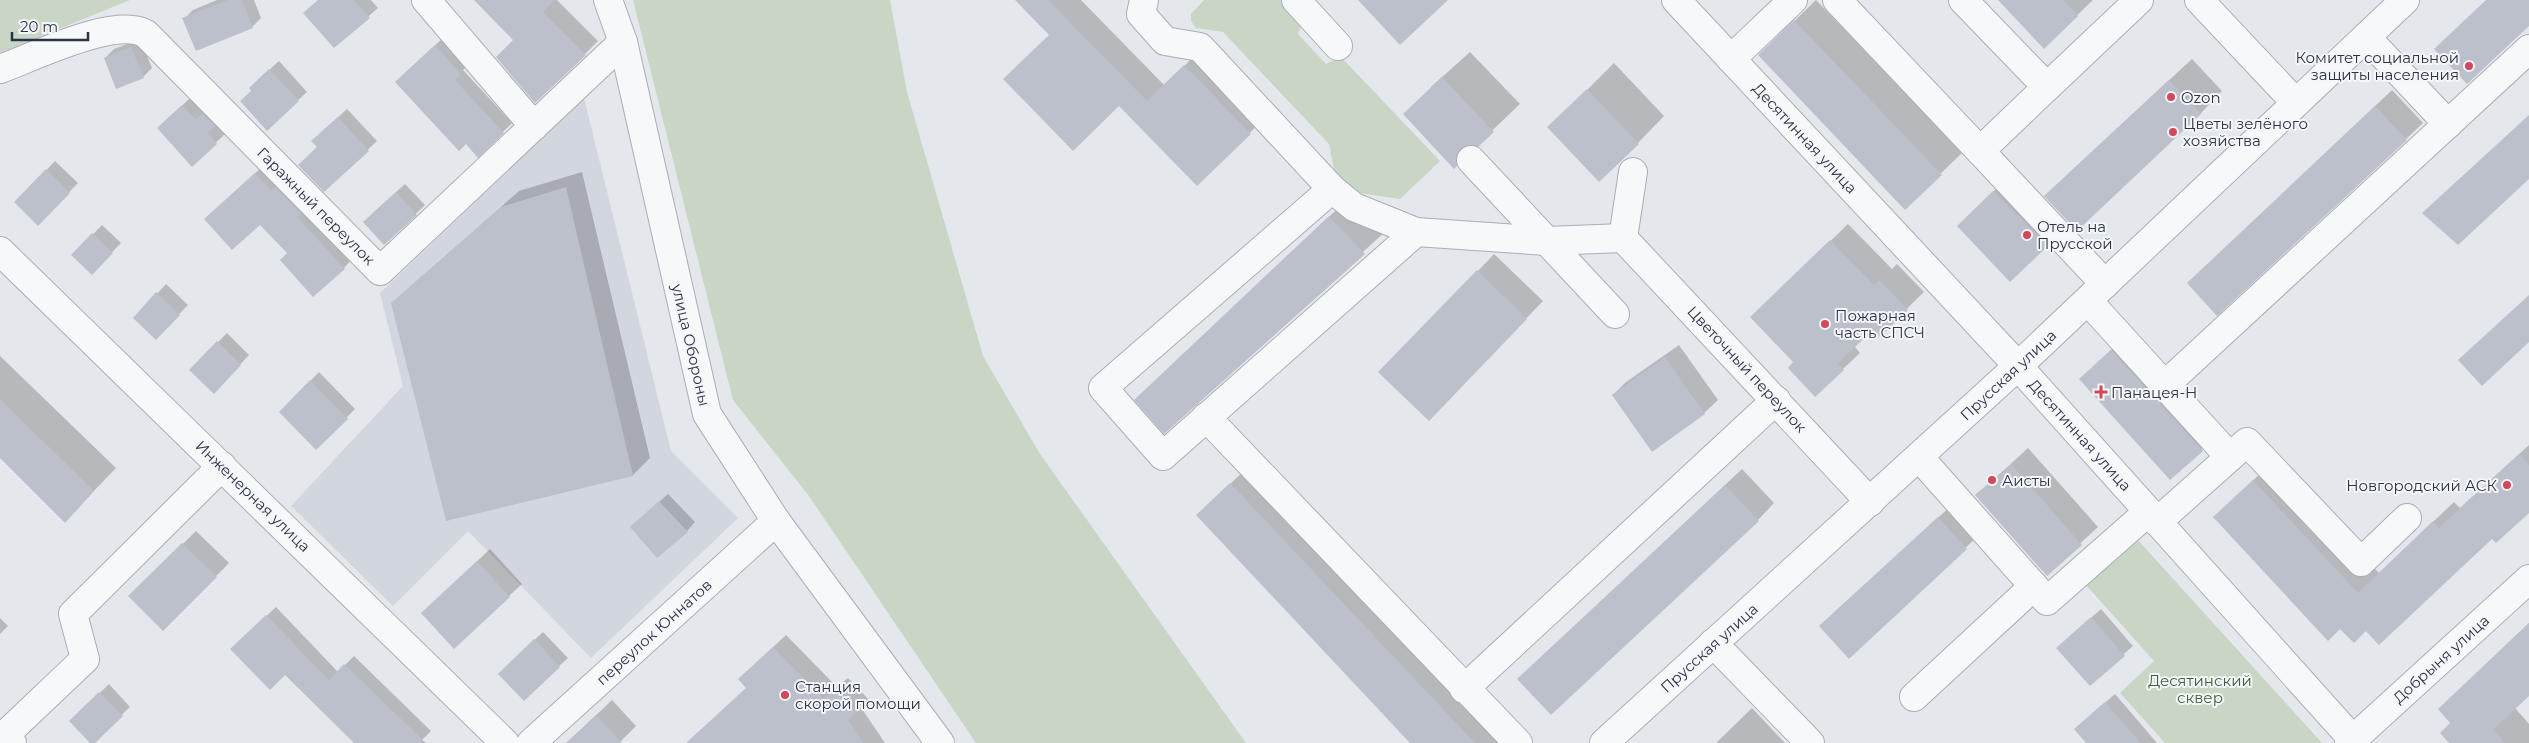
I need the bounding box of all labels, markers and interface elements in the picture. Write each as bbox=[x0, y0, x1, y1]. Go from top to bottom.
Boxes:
scale bar bbox=[12, 10, 89, 42]
text: 20 m bbox=[20, 17, 58, 36]
place label: Комитет социальной защиты населения bbox=[2295, 48, 2459, 84]
marker: Комитет социальной защиты населения bbox=[2463, 60, 2475, 72]
street label: Десятинная улица bbox=[1749, 79, 1861, 197]
place label: Ozon bbox=[2181, 88, 2221, 107]
marker: Ozon bbox=[2165, 91, 2177, 103]
place label: Цветы зелёного хозяйства bbox=[2183, 114, 2308, 150]
marker: Цветы зелёного хозяйства bbox=[2167, 126, 2179, 138]
street label: Гаражный переулок bbox=[253, 143, 379, 269]
place label: Отель на Прусской bbox=[2037, 217, 2113, 253]
marker: Отель на Прусской bbox=[2021, 229, 2033, 241]
street label: улица Обороны bbox=[667, 281, 714, 408]
street label: Цветочный переулок bbox=[1683, 302, 1811, 437]
place label: Пожарная часть СПСЧ bbox=[1835, 306, 1925, 342]
marker: Пожарная часть СПСЧ bbox=[1819, 318, 1831, 330]
street label: Прусская улица bbox=[1956, 326, 2060, 424]
street label: Десятинная улица bbox=[2025, 375, 2135, 495]
place label: Панацея-Н bbox=[2111, 383, 2197, 402]
marker: Панацея-Н bbox=[2095, 386, 2107, 398]
street label: Инженерная улица bbox=[192, 436, 314, 556]
place label: Аисты bbox=[2002, 471, 2051, 490]
marker: Аисты bbox=[1986, 474, 1998, 486]
place label: Новгородский АСК bbox=[2346, 476, 2497, 495]
marker: Новгородский АСК bbox=[2501, 479, 2513, 491]
street label: переулок Юннатов bbox=[592, 575, 716, 689]
street label: Прусская улица bbox=[1656, 599, 1762, 697]
street label: Добрыня улица bbox=[2389, 611, 2493, 707]
park label: Десятинский сквер bbox=[2148, 671, 2252, 707]
place label: Станция скорой помощи bbox=[795, 677, 921, 713]
marker: Станция скорой помощи bbox=[779, 689, 791, 701]

